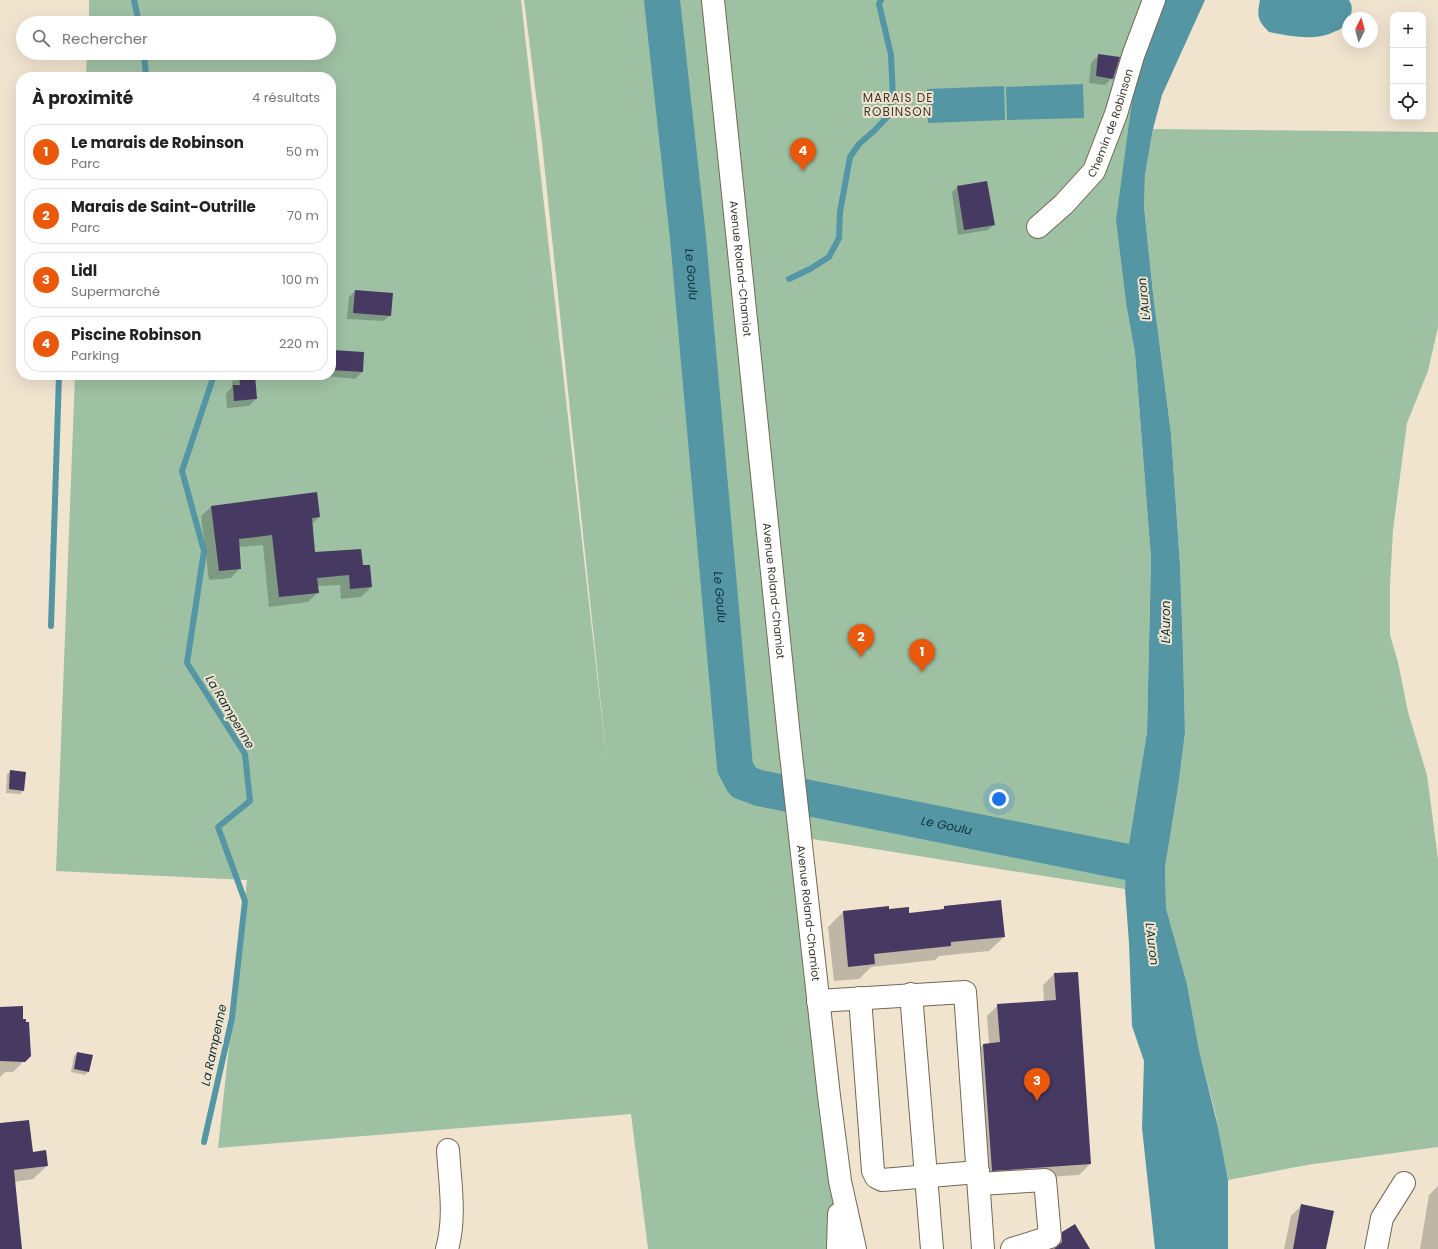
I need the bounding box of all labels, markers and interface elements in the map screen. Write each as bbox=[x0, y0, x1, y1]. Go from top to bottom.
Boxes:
north arrow bbox=[1342, 12, 1378, 48]
map controls bbox=[1390, 12, 1426, 120]
button: + bbox=[1390, 12, 1426, 48]
search box bbox=[16, 16, 336, 60]
icon: search bbox=[30, 27, 52, 49]
text: Rechercher bbox=[62, 28, 148, 49]
button: − bbox=[1390, 48, 1426, 84]
street label: Chemin de Robinson bbox=[1084, 67, 1137, 181]
button: locate bbox=[1390, 84, 1426, 120]
text: À proximité bbox=[32, 86, 133, 110]
text: 4 résultats bbox=[252, 88, 320, 107]
district label: MARAIS DE ROBINSON bbox=[863, 89, 933, 120]
text: Le marais de Robinson bbox=[71, 132, 244, 153]
pin: 4 bbox=[790, 138, 816, 171]
text: 1 bbox=[44, 142, 48, 161]
text: 50 m bbox=[286, 142, 319, 161]
text: Parc bbox=[71, 154, 100, 173]
text: Marais de Saint-Outrille bbox=[71, 196, 256, 217]
street label: Avenue Roland-Chamiot bbox=[726, 200, 756, 337]
text: 2 bbox=[42, 206, 50, 225]
text: 70 m bbox=[287, 206, 319, 225]
text: Parc bbox=[71, 218, 100, 237]
water label: Le Goulu bbox=[681, 248, 703, 301]
text: Lidl bbox=[71, 260, 97, 281]
text: 3 bbox=[42, 270, 50, 289]
text: 100 m bbox=[282, 270, 319, 289]
water label: L'Auron bbox=[1133, 277, 1154, 321]
text: Supermarché bbox=[71, 282, 160, 301]
text: Piscine Robinson bbox=[71, 324, 201, 345]
text: 4 bbox=[42, 334, 50, 353]
text: 220 m bbox=[279, 334, 319, 353]
text: Parking bbox=[71, 346, 119, 365]
street label: Avenue Roland-Chamiot bbox=[759, 522, 789, 660]
water label: Le Goulu bbox=[710, 571, 731, 624]
water label: L'Auron bbox=[1157, 601, 1174, 643]
pin: 2 bbox=[848, 624, 874, 657]
pin: 1 bbox=[909, 639, 935, 672]
water label: La Rampenne bbox=[202, 672, 259, 752]
your location bbox=[989, 789, 1009, 809]
water label: Le Goulu bbox=[920, 812, 974, 839]
street label: Avenue Roland-Chamiot bbox=[793, 844, 824, 982]
water label: L'Auron bbox=[1141, 922, 1164, 966]
water label: La Rampenne bbox=[197, 1002, 231, 1087]
pin: 3 bbox=[1024, 1068, 1050, 1101]

